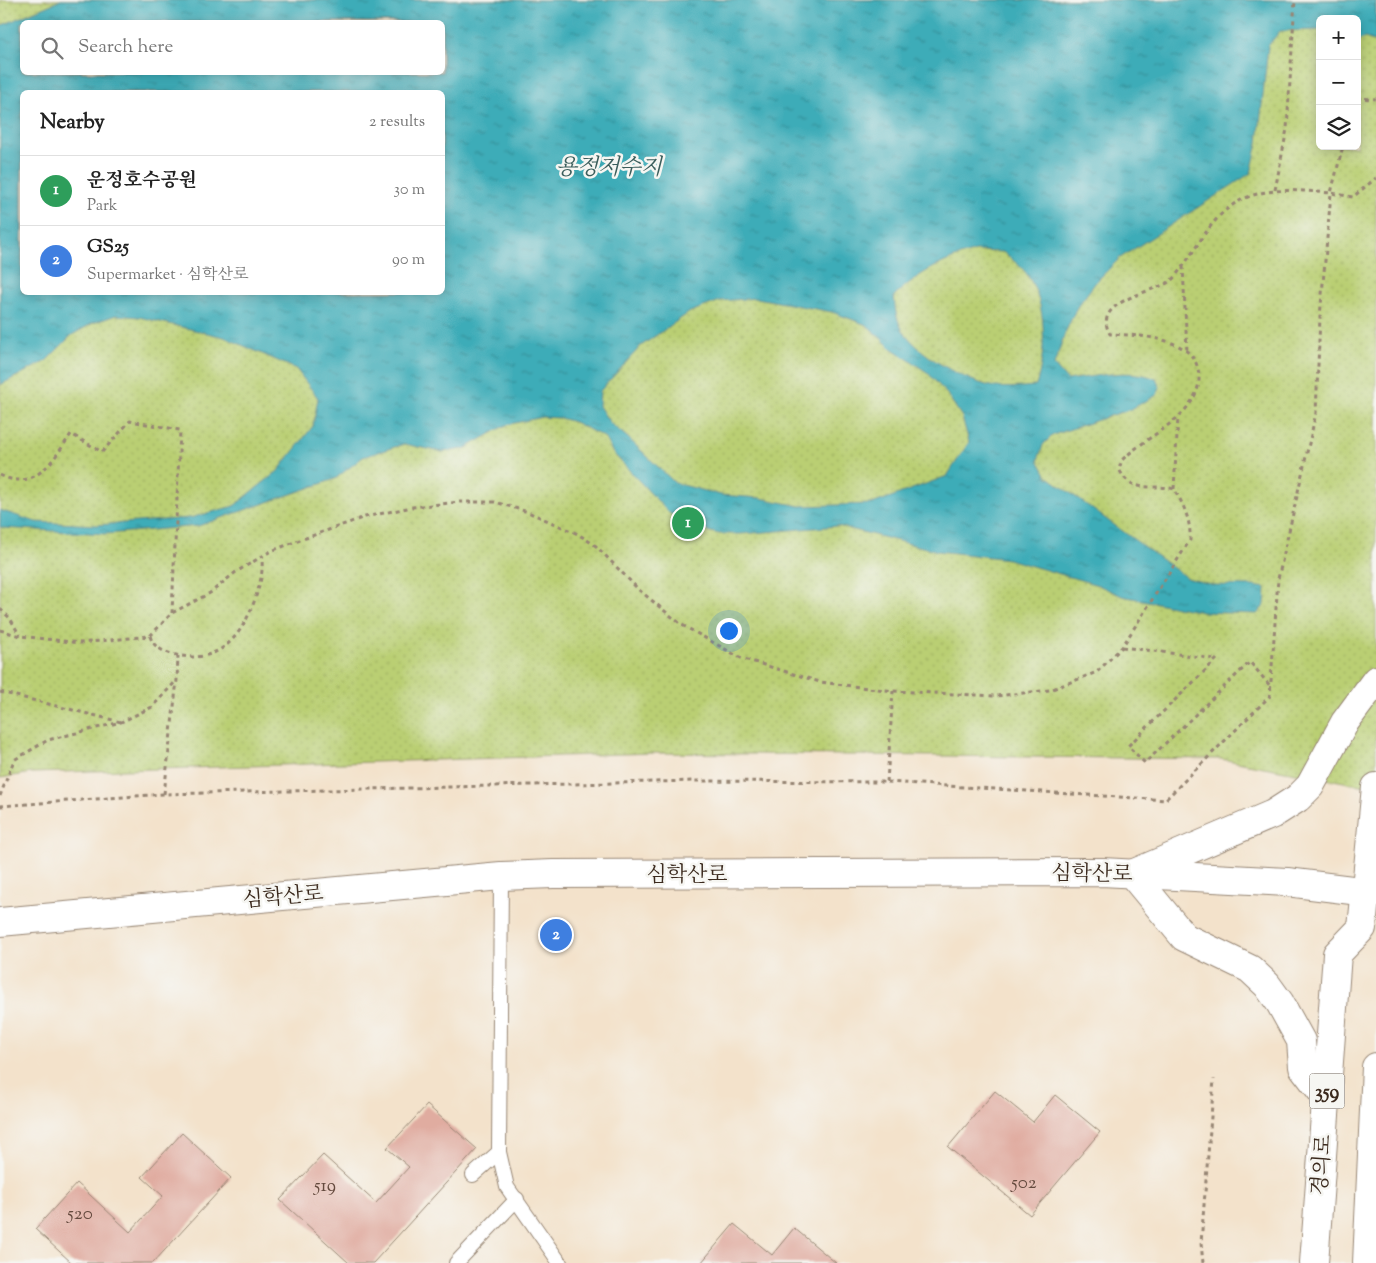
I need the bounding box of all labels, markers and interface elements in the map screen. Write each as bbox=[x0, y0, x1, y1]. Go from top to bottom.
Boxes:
map controls bbox=[1316, 15, 1361, 150]
button: + bbox=[1316, 15, 1361, 60]
search box bbox=[20, 20, 445, 75]
icon: search bbox=[38, 34, 66, 62]
text: Search here bbox=[78, 34, 173, 61]
button: − bbox=[1316, 60, 1361, 105]
button: layers bbox=[1316, 105, 1361, 150]
text: Nearby bbox=[40, 108, 105, 138]
text: 2 results bbox=[369, 111, 425, 134]
water label: 용정저수지 bbox=[556, 153, 664, 185]
text: 운정호수공원 bbox=[87, 168, 197, 195]
text: 1 bbox=[53, 179, 59, 202]
text: 30 m bbox=[394, 179, 425, 202]
text: Park bbox=[87, 195, 118, 218]
text: GS25 bbox=[87, 234, 129, 261]
text: 2 bbox=[52, 249, 60, 272]
text: 90 m bbox=[392, 249, 425, 272]
text: Supermarket · 심학산로 bbox=[87, 264, 248, 287]
pin: 1 bbox=[672, 504, 704, 542]
your location bbox=[716, 618, 742, 644]
street label: 심학산로 bbox=[1051, 859, 1133, 891]
street label: 심학산로 bbox=[646, 861, 728, 891]
street label: 심학산로 bbox=[241, 880, 325, 916]
pin: 2 bbox=[540, 916, 572, 954]
road number: 359 bbox=[1310, 1074, 1344, 1108]
street label: 경의로 bbox=[1306, 1134, 1340, 1197]
house number: 502 bbox=[1010, 1170, 1037, 1197]
house number: 519 bbox=[313, 1173, 336, 1200]
house number: 520 bbox=[66, 1201, 93, 1228]

